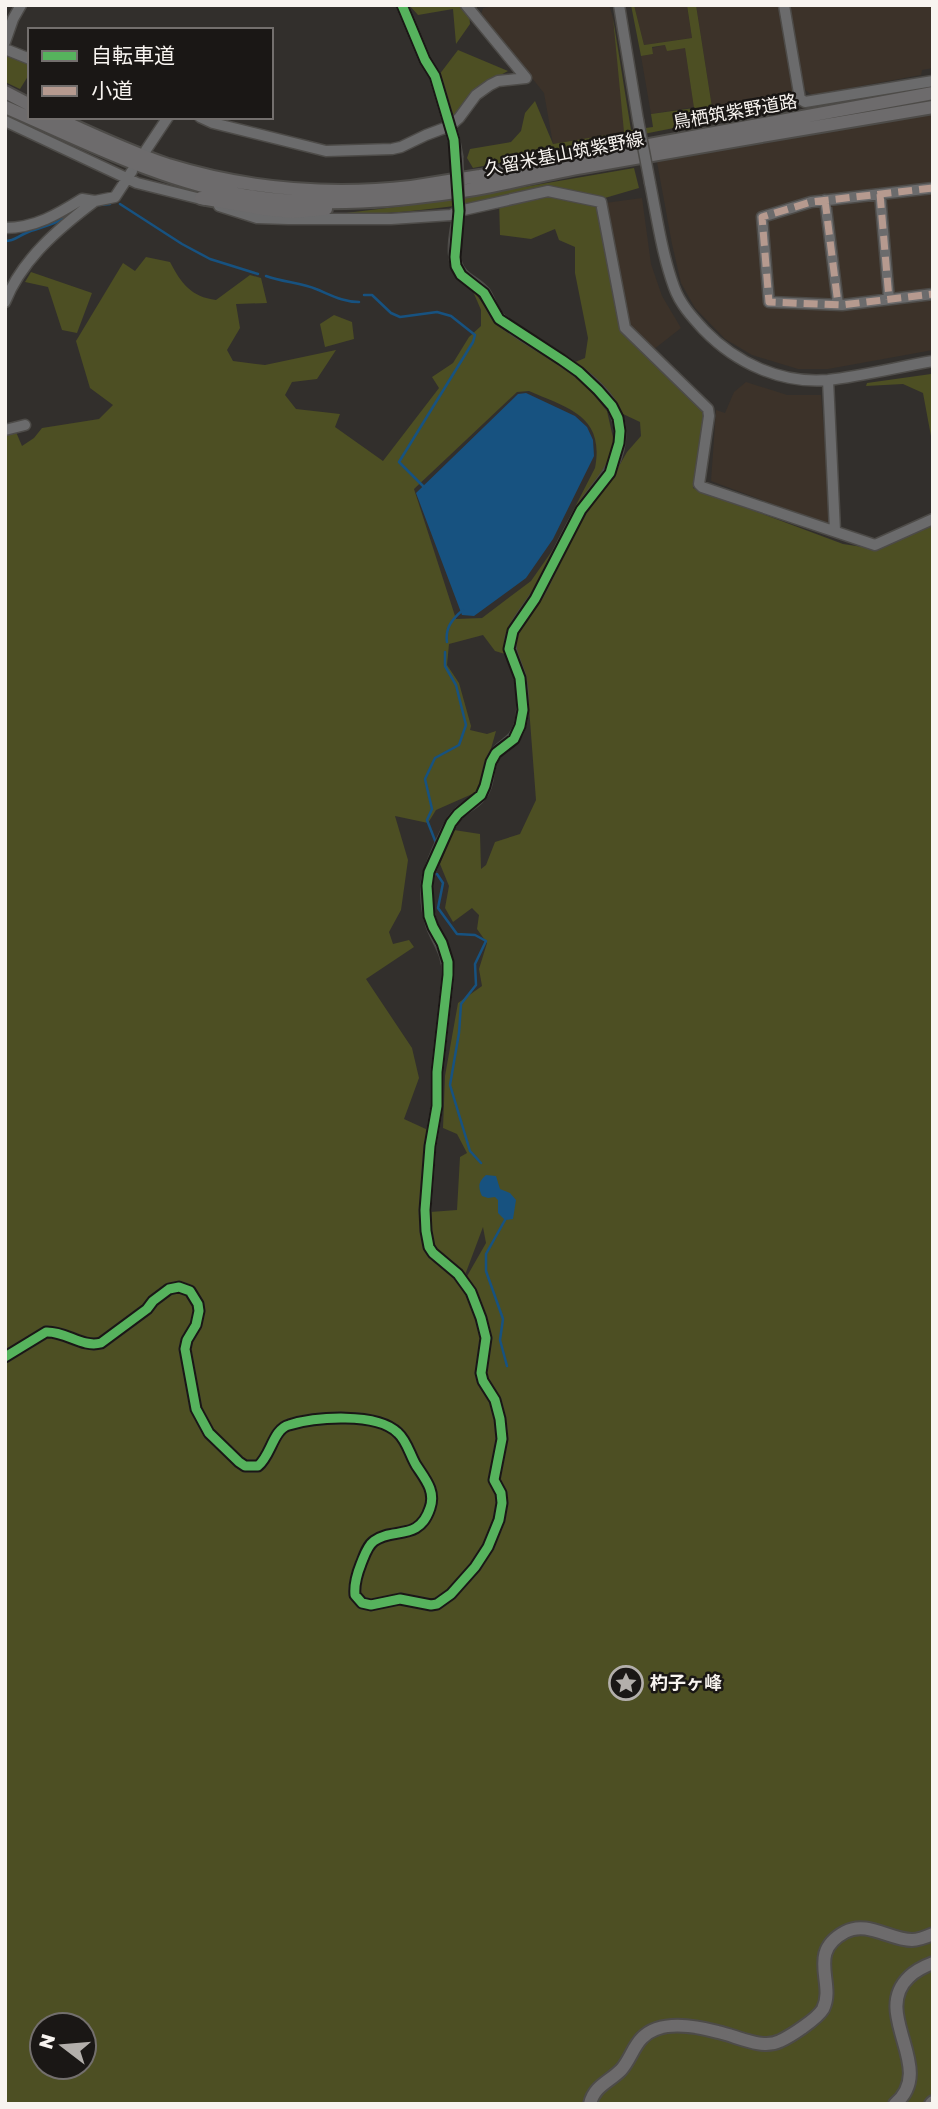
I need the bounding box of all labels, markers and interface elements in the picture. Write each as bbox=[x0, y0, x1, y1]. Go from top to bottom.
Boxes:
legend bbox=[28, 28, 273, 119]
text: 自転車道 bbox=[91, 42, 175, 68]
text: 小道 bbox=[91, 77, 133, 103]
street label: 鳥栖筑紫野道路 bbox=[671, 89, 799, 133]
street label: 久留米基山筑紫野線 bbox=[482, 127, 645, 179]
place icon: 杓子ヶ峰 bbox=[607, 1664, 645, 1702]
place label: 杓子ヶ峰 bbox=[650, 1671, 722, 1693]
north arrow bbox=[28, 2011, 98, 2081]
text: N bbox=[33, 2031, 59, 2051]

